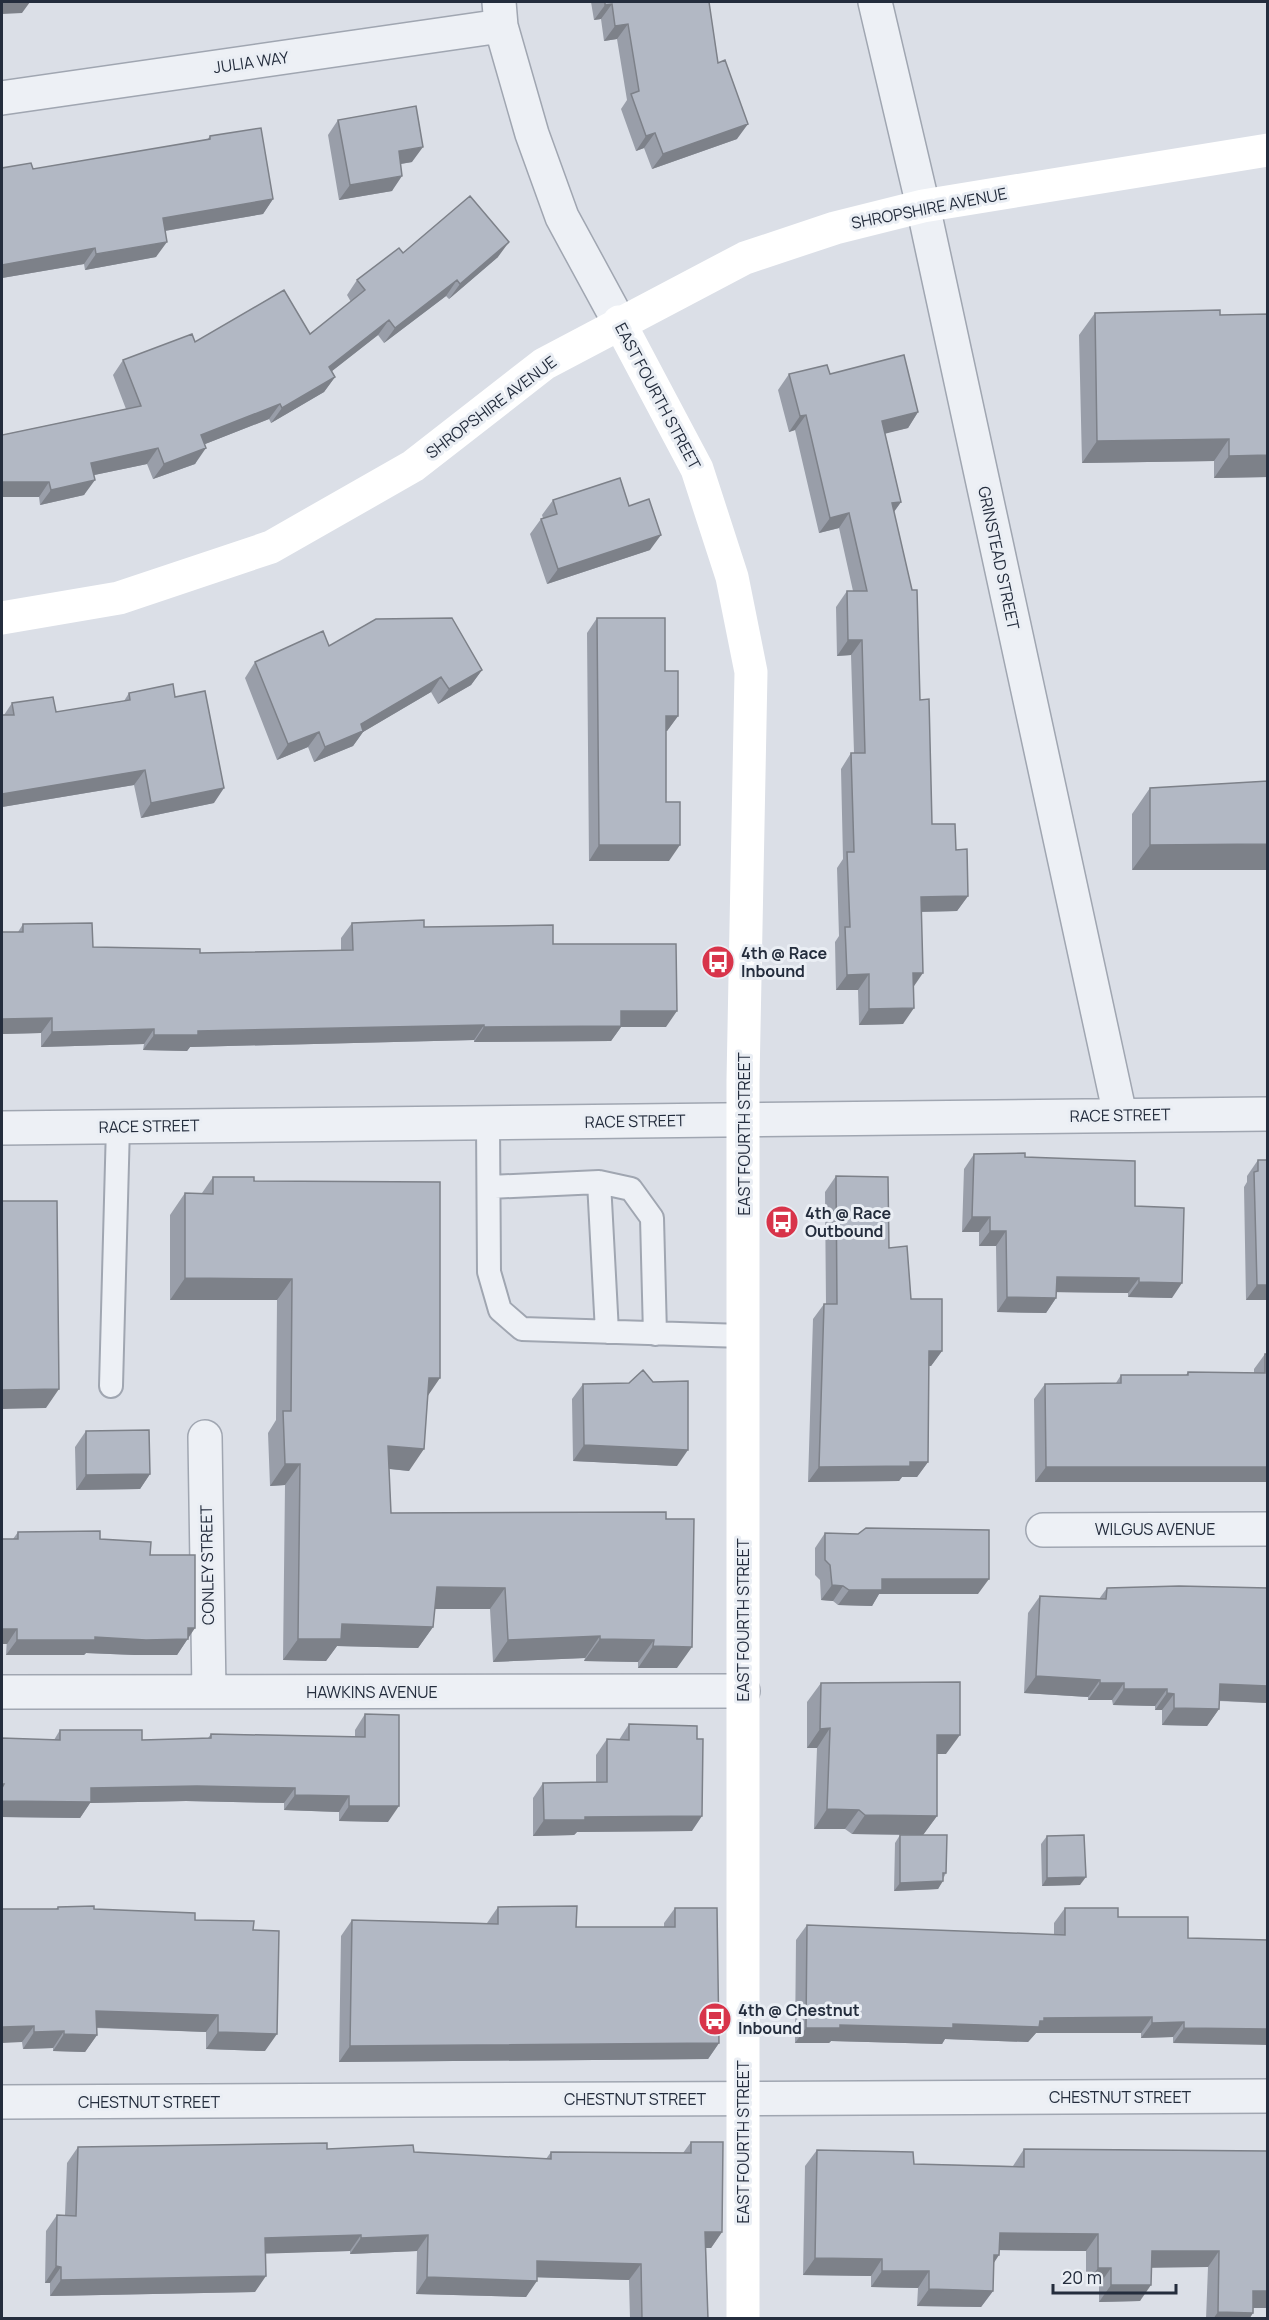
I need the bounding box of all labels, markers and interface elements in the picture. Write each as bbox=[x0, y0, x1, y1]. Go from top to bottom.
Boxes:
street label: JULIA WAY bbox=[212, 46, 290, 78]
street label: SHROPSHIRE AVENUE bbox=[849, 182, 1009, 234]
street label: EAST FOURTH STREET bbox=[610, 319, 706, 474]
street label: SHROPSHIRE AVENUE bbox=[421, 351, 561, 463]
street label: GRINSTEAD STREET bbox=[973, 484, 1025, 632]
place label: 4th @ Race Inbound bbox=[741, 942, 827, 982]
bus stop icon: 4th @ Race Inbound bbox=[700, 944, 736, 980]
street label: EAST FOURTH STREET bbox=[733, 1052, 755, 1216]
street label: RACE STREET bbox=[1069, 1103, 1171, 1127]
street label: RACE STREET bbox=[584, 1109, 686, 1133]
street label: RACE STREET bbox=[98, 1114, 200, 1138]
place label: 4th @ Race Outbound bbox=[805, 1202, 891, 1242]
bus stop icon: 4th @ Race Outbound bbox=[764, 1204, 800, 1240]
street label: CONLEY STREET bbox=[195, 1504, 219, 1625]
street label: WILGUS AVENUE bbox=[1095, 1518, 1215, 1540]
street label: EAST FOURTH STREET bbox=[732, 1538, 754, 1702]
street label: HAWKINS AVENUE bbox=[306, 1681, 438, 1703]
place label: 4th @ Chestnut Inbound bbox=[738, 1999, 860, 2039]
bus stop icon: 4th @ Chestnut Inbound bbox=[697, 2001, 733, 2037]
street label: EAST FOURTH STREET bbox=[732, 2060, 754, 2224]
street label: CHESTNUT STREET bbox=[1049, 2086, 1192, 2108]
street label: CHESTNUT STREET bbox=[564, 2088, 707, 2110]
street label: CHESTNUT STREET bbox=[78, 2091, 221, 2113]
scale bar bbox=[1053, 2257, 1176, 2295]
text: 20 m bbox=[1062, 2265, 1102, 2289]

